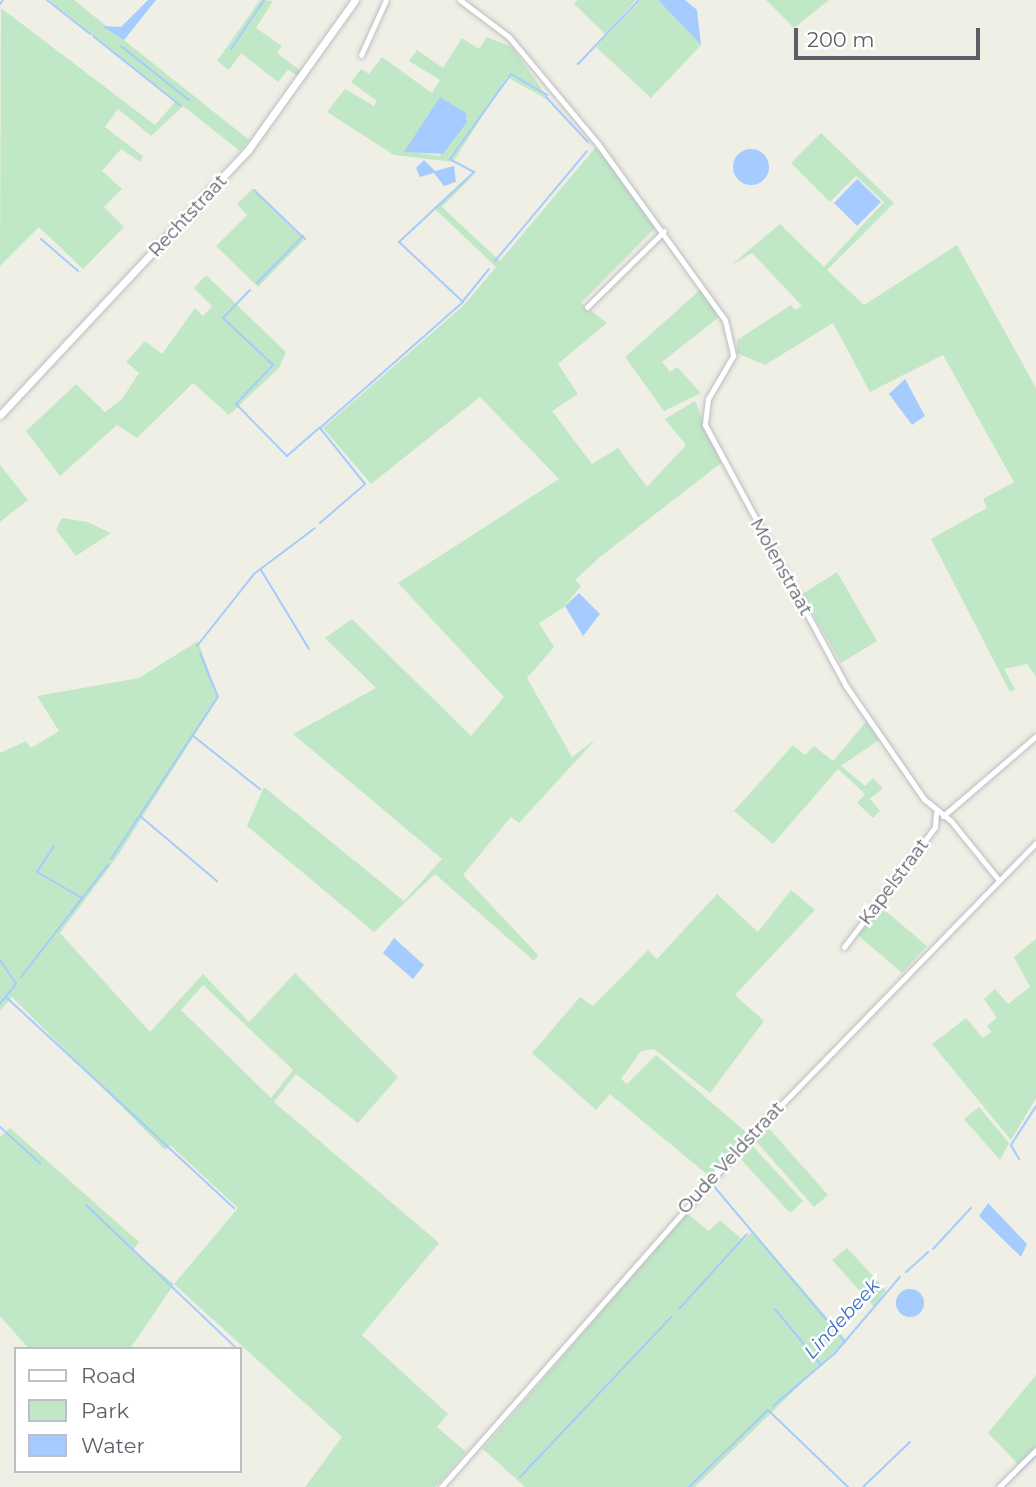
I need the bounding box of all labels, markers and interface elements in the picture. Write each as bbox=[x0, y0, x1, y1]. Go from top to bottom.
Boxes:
scale bar bbox=[798, 14, 984, 58]
text: 200 m bbox=[807, 27, 874, 52]
street label: Rechtstraat bbox=[144, 170, 232, 262]
street label: Molenstraat bbox=[745, 515, 817, 619]
street label: Kapelstraat bbox=[855, 835, 933, 929]
street label: Oude Veldstraat bbox=[673, 1097, 789, 1219]
water label: Lindebeek bbox=[799, 1274, 885, 1364]
legend bbox=[14, 1347, 242, 1473]
text: Road bbox=[81, 1363, 136, 1388]
text: Park bbox=[81, 1398, 129, 1423]
text: Water bbox=[81, 1433, 145, 1458]

